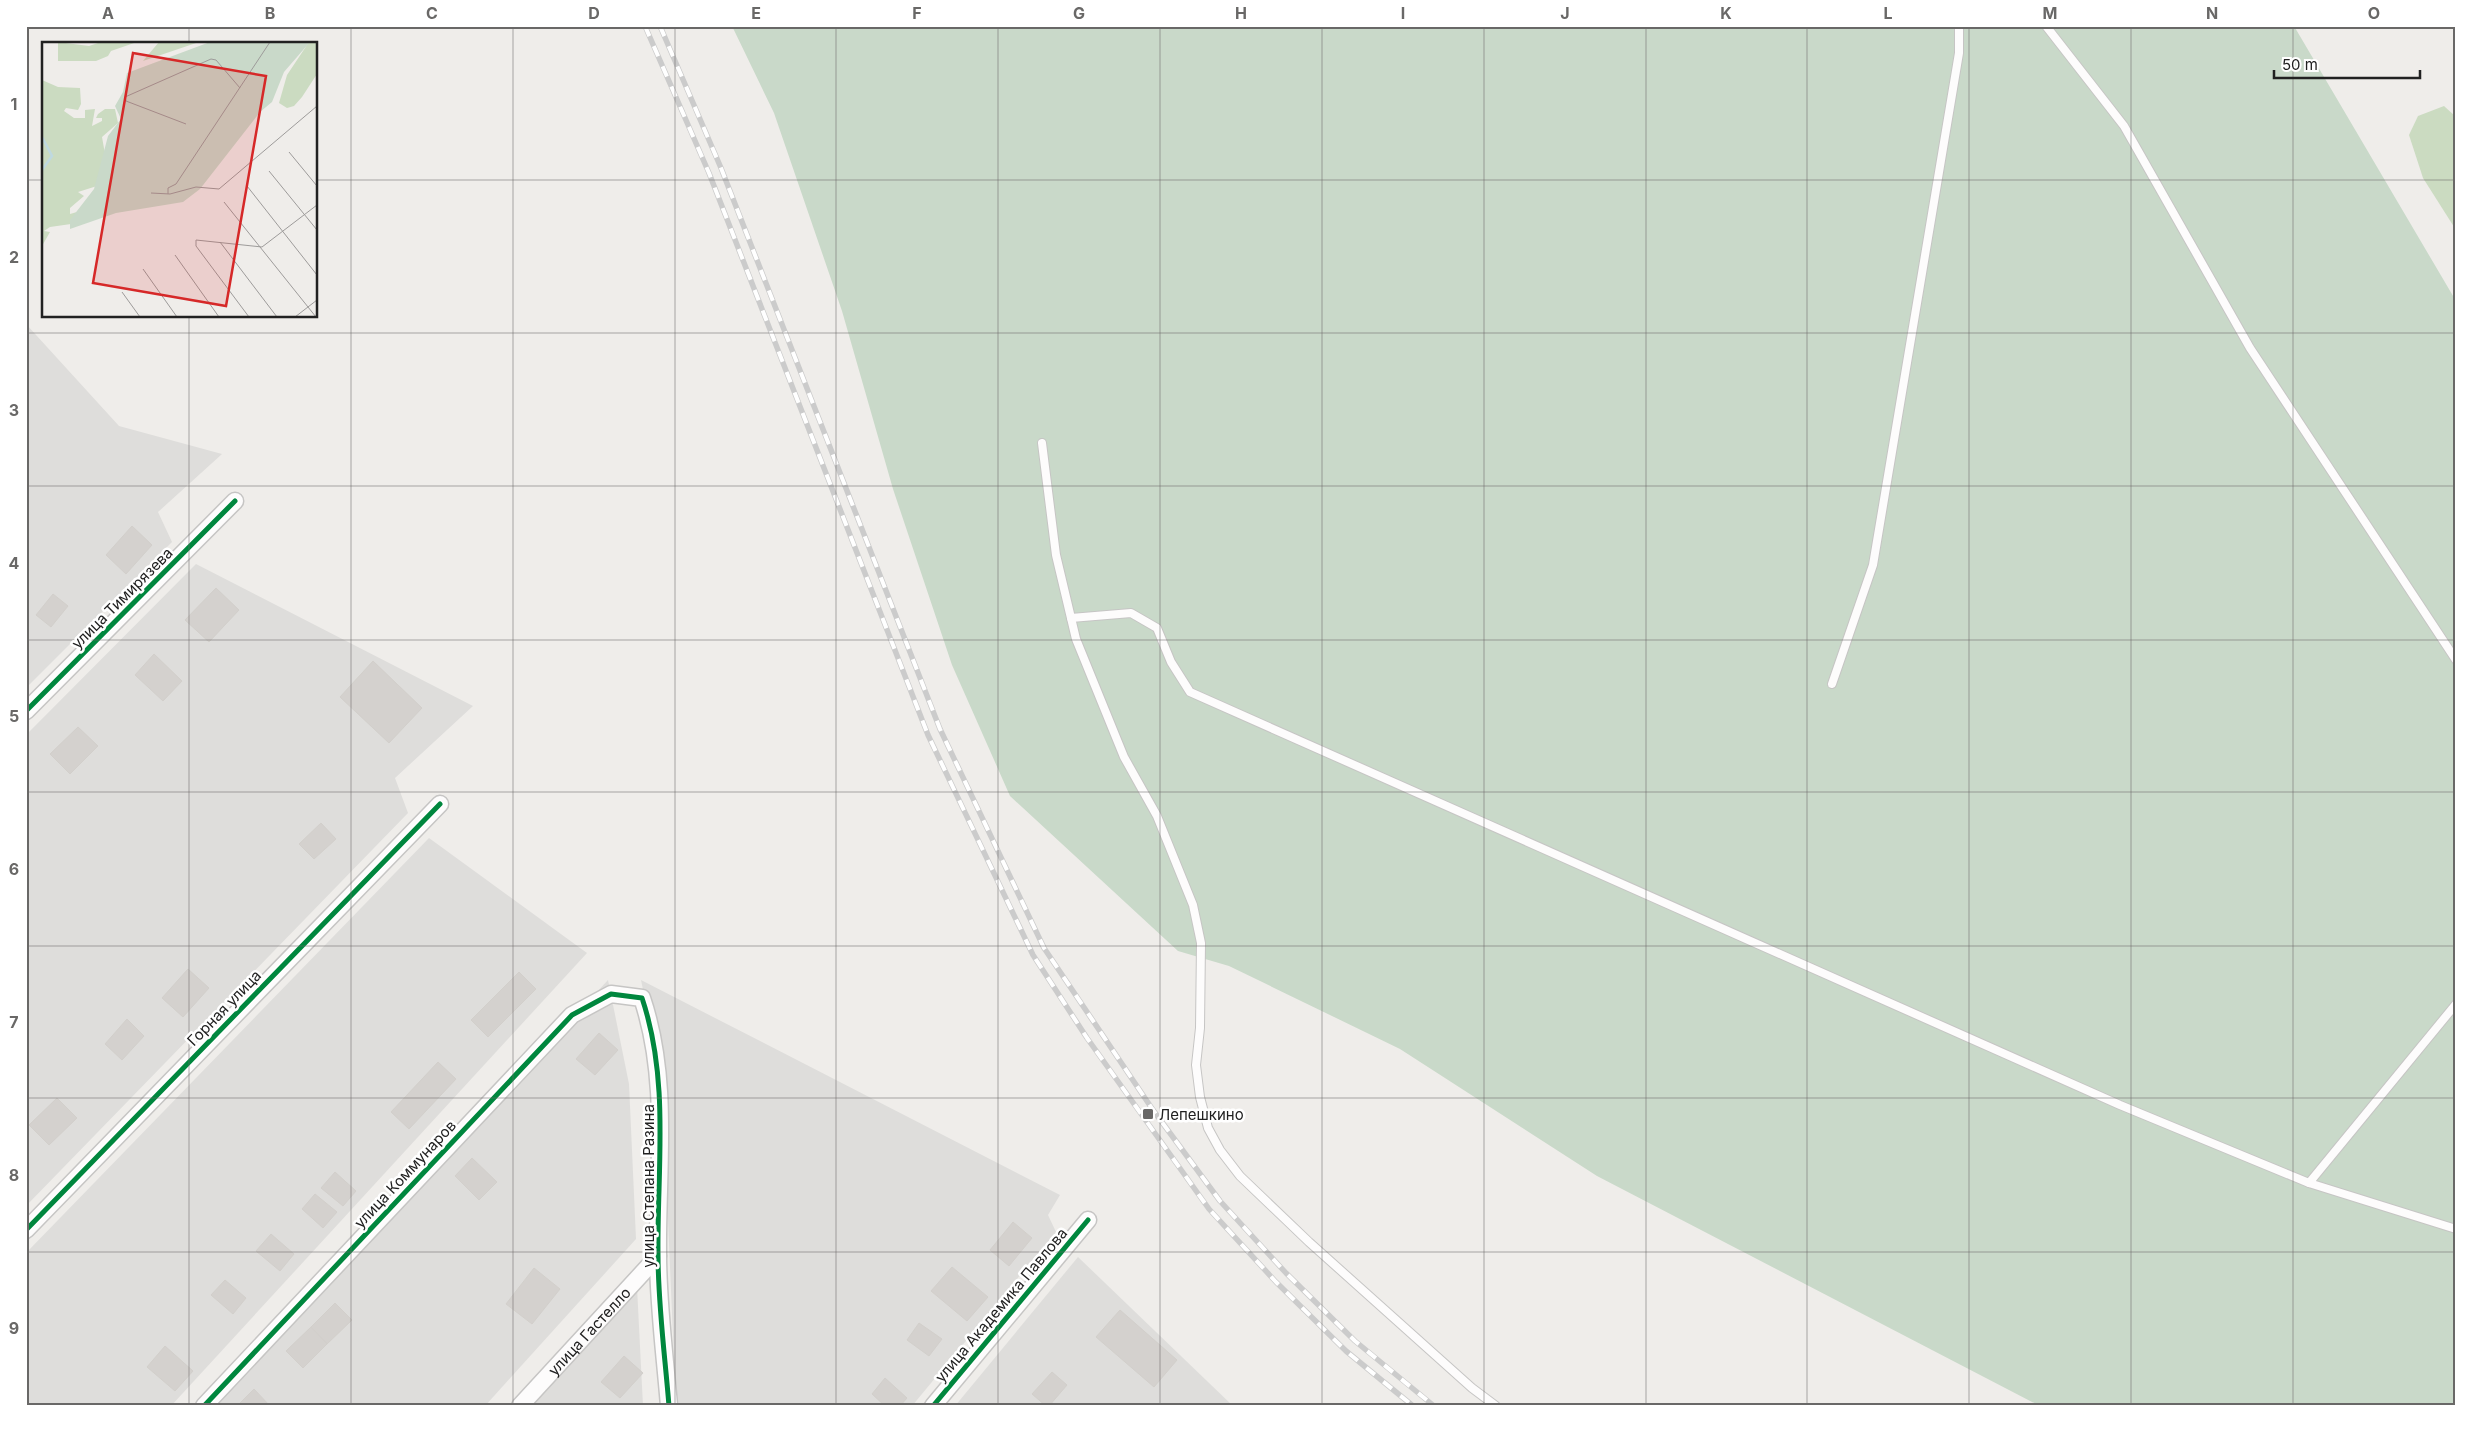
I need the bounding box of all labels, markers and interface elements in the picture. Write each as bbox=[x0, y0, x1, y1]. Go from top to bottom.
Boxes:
text: A bbox=[102, 3, 114, 23]
text: B bbox=[265, 3, 275, 23]
text: C bbox=[426, 3, 438, 23]
text: D bbox=[588, 3, 600, 23]
text: E bbox=[751, 3, 761, 23]
text: F bbox=[912, 3, 922, 23]
text: G bbox=[1073, 3, 1085, 23]
text: H bbox=[1235, 3, 1247, 23]
text: I bbox=[1401, 3, 1405, 23]
text: J bbox=[1560, 3, 1570, 23]
text: K bbox=[1720, 3, 1732, 23]
text: L bbox=[1883, 3, 1893, 23]
text: M bbox=[2043, 3, 2057, 23]
text: N bbox=[2206, 3, 2218, 23]
text: O bbox=[2368, 3, 2380, 23]
inset map bbox=[42, 42, 318, 318]
scale bar bbox=[2274, 48, 2421, 80]
text: 50 m bbox=[2282, 55, 2318, 74]
text: 1 bbox=[11, 94, 17, 114]
text: 2 bbox=[9, 247, 19, 267]
text: 3 bbox=[9, 400, 19, 420]
street label: улица Тимирязева bbox=[67, 543, 177, 653]
text: 4 bbox=[9, 553, 20, 573]
text: 5 bbox=[9, 706, 19, 726]
text: 6 bbox=[9, 859, 19, 879]
street label: Горная улица bbox=[183, 966, 265, 1050]
text: 7 bbox=[9, 1012, 19, 1032]
street label: улица Степана Разина bbox=[639, 1104, 658, 1268]
place label: Лепешкино bbox=[1159, 1105, 1244, 1124]
marker: Лепешкино bbox=[1141, 1107, 1155, 1121]
street label: улица Коммунаров bbox=[350, 1116, 460, 1232]
text: 8 bbox=[9, 1165, 19, 1185]
street label: улица Академика Павлова bbox=[931, 1224, 1071, 1386]
street label: улица Гастелло bbox=[544, 1283, 634, 1379]
text: 9 bbox=[9, 1318, 19, 1338]

